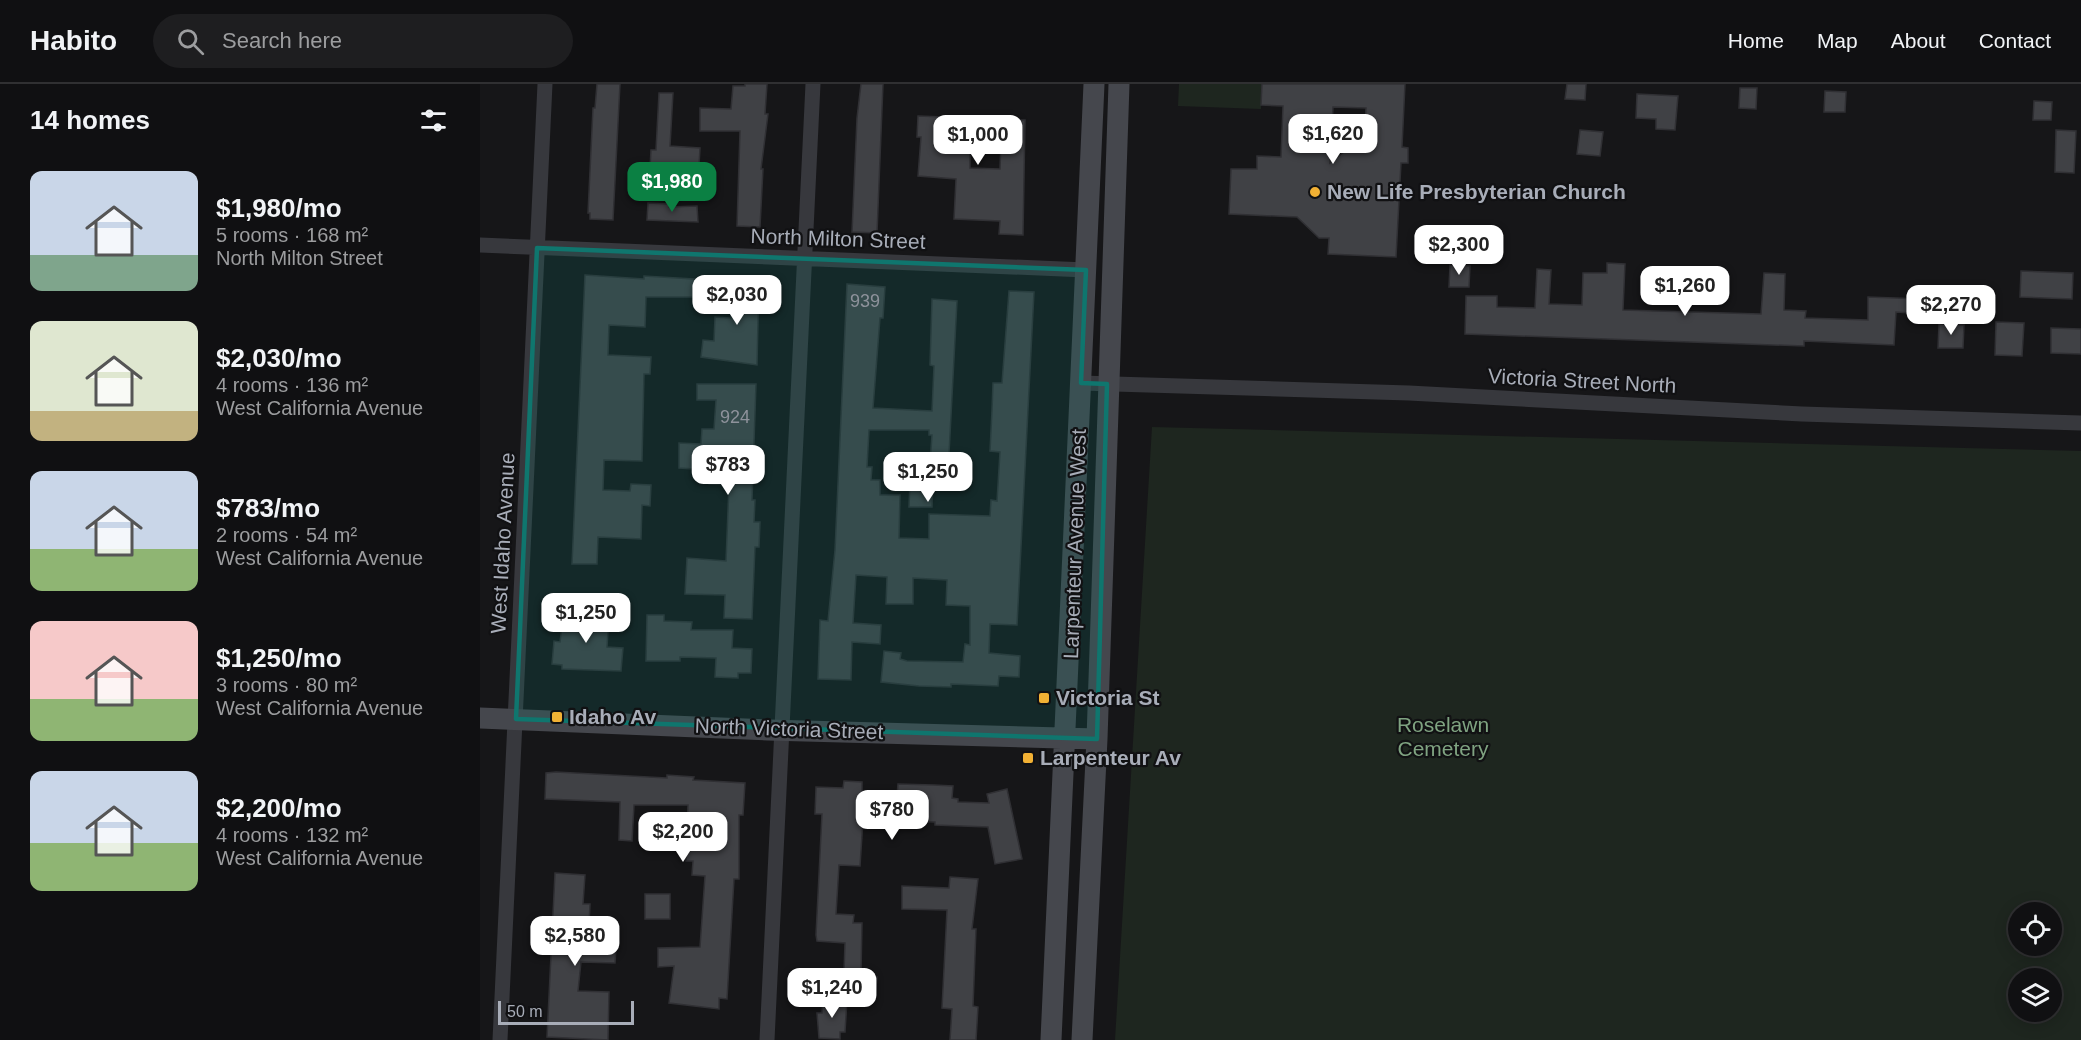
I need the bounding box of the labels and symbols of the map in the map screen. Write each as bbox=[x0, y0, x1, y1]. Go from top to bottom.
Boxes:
pin: $1,620 bbox=[1284, 114, 1382, 165]
pin: $1,000 bbox=[929, 115, 1027, 166]
pin: $1,980 bbox=[623, 162, 721, 213]
place label: New Life Presbyterian Church bbox=[1327, 180, 1626, 203]
marker: New Life Presbyterian Church bbox=[1308, 185, 1322, 199]
street label: North Milton Street bbox=[750, 224, 926, 253]
pin: $2,300 bbox=[1410, 225, 1508, 276]
pin: $1,260 bbox=[1636, 266, 1734, 317]
pin: $2,030 bbox=[688, 275, 786, 326]
pin: $2,270 bbox=[1902, 285, 2000, 336]
house number: 939 bbox=[850, 291, 880, 311]
street label: Victoria Street North bbox=[1487, 364, 1677, 397]
house number: 924 bbox=[720, 407, 750, 427]
street label: Larpenteur Avenue West bbox=[1059, 428, 1090, 660]
pin: $783 bbox=[692, 445, 764, 496]
street label: West Idaho Avenue bbox=[486, 452, 519, 634]
pin: $1,250 bbox=[879, 452, 977, 503]
pin: $1,250 bbox=[537, 593, 635, 644]
place label: Victoria St bbox=[1056, 686, 1159, 709]
marker: Victoria St bbox=[1037, 691, 1051, 705]
place label: Idaho Av bbox=[569, 705, 656, 728]
marker: Idaho Av bbox=[550, 710, 564, 724]
park label: Roselawn Cemetery bbox=[1397, 713, 1489, 760]
street label: North Victoria Street bbox=[694, 714, 884, 743]
place label: Larpenteur Av bbox=[1040, 746, 1181, 769]
marker: Larpenteur Av bbox=[1021, 751, 1035, 765]
pin: $780 bbox=[856, 790, 928, 841]
pin: $2,200 bbox=[634, 812, 732, 863]
pin: $2,580 bbox=[526, 916, 624, 967]
pin: $1,240 bbox=[783, 968, 881, 1019]
scale bar bbox=[498, 998, 634, 1026]

